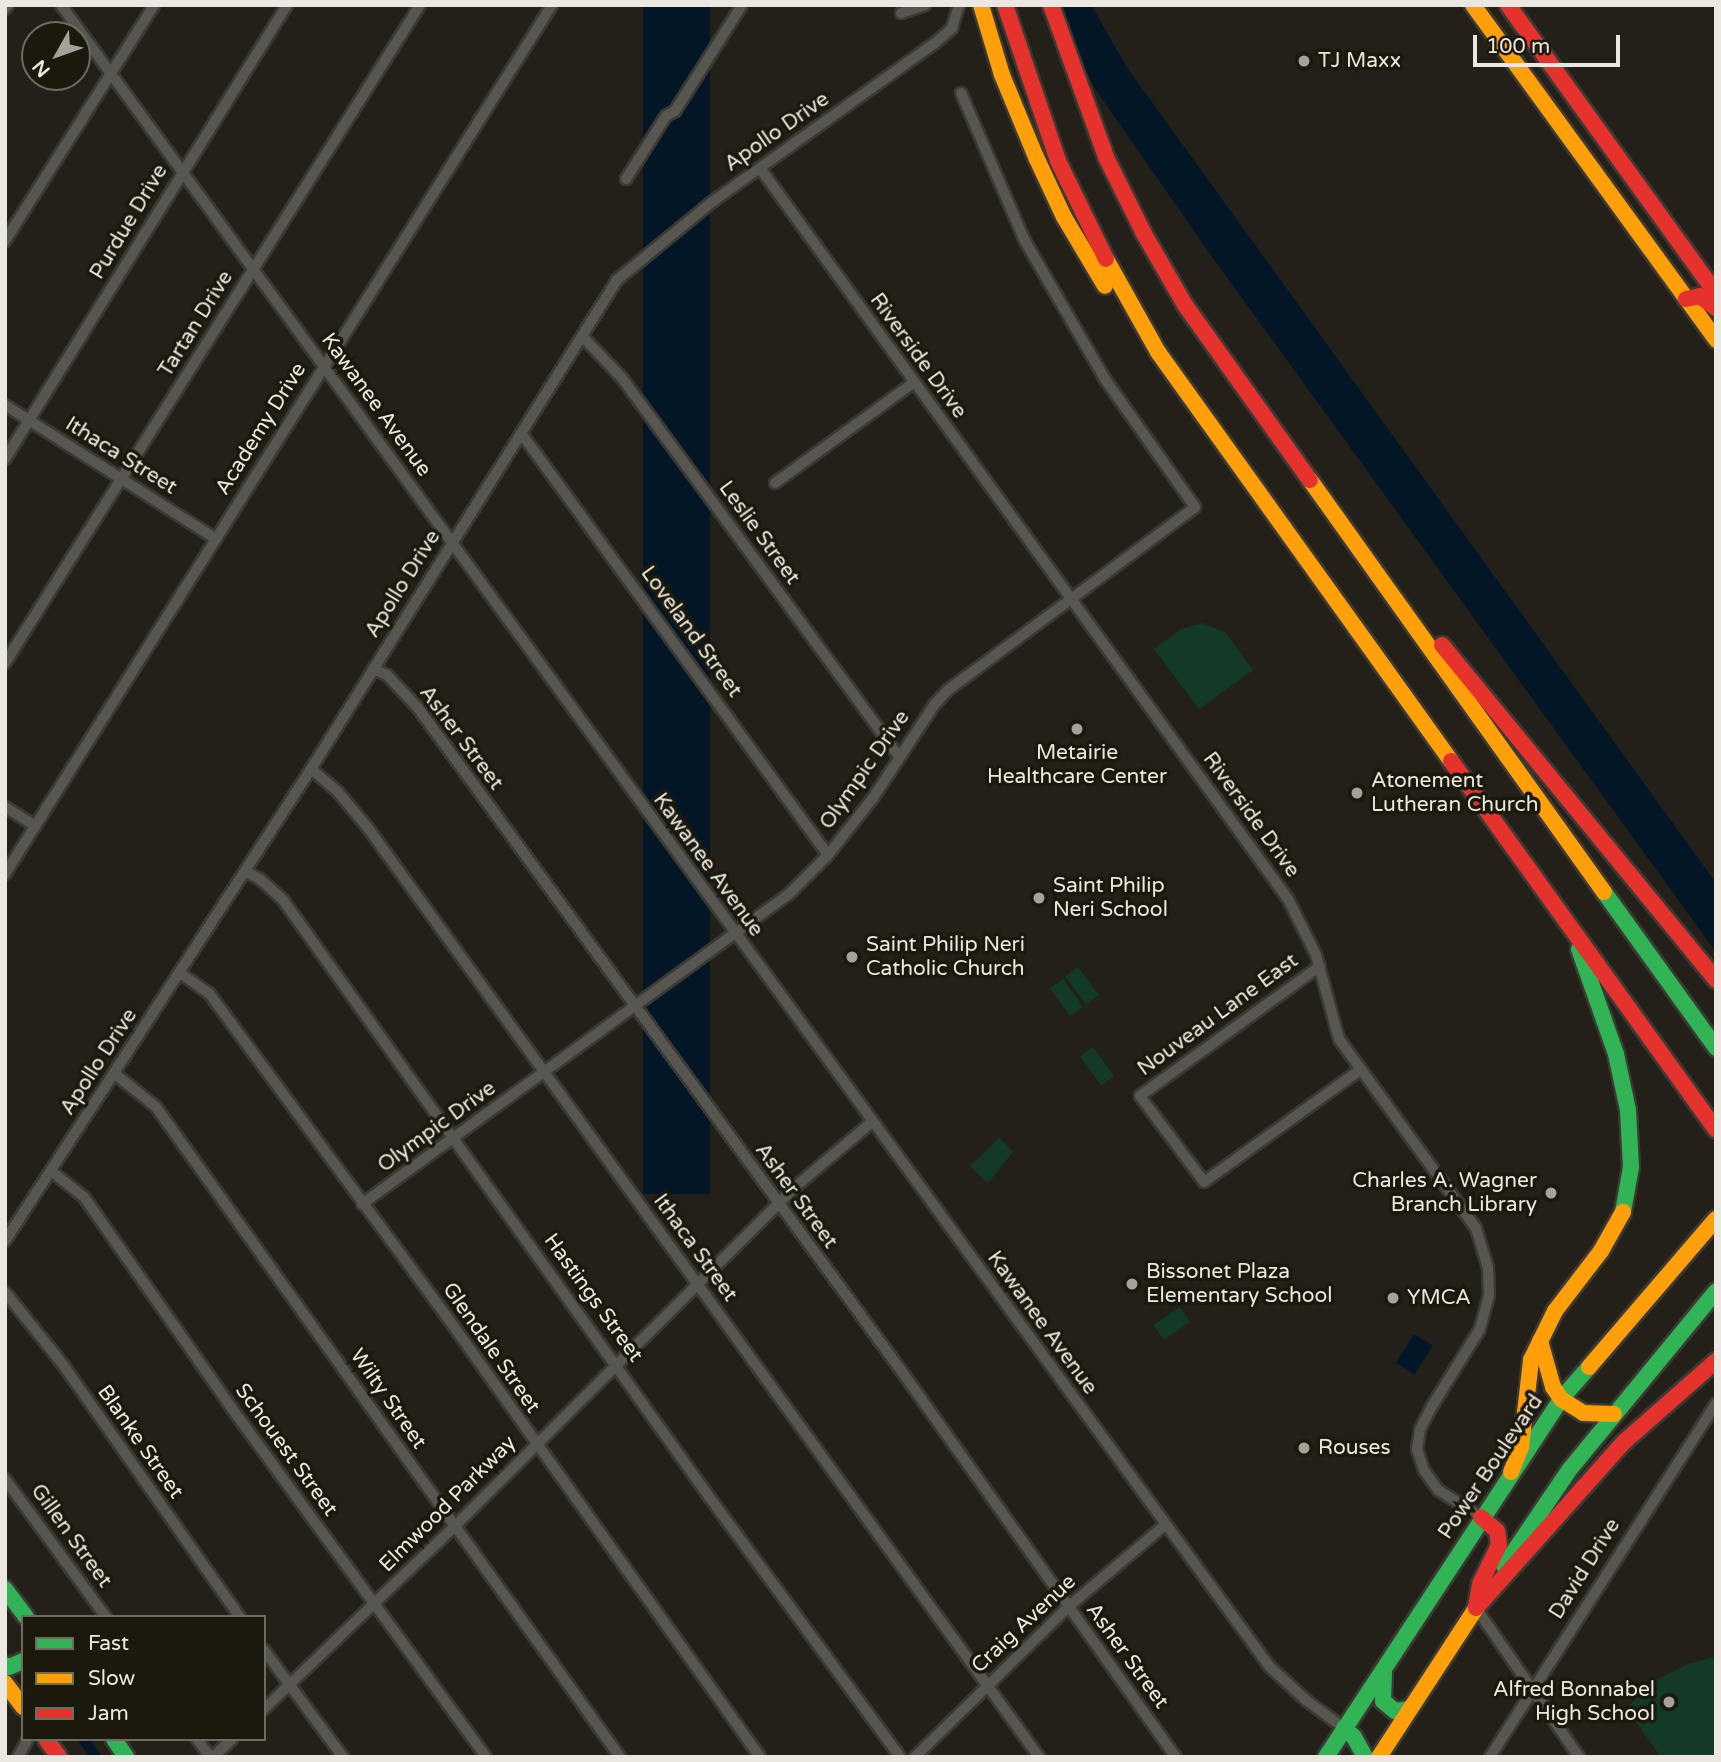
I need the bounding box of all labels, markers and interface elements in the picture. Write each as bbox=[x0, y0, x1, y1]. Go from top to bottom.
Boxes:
north arrow bbox=[21, 21, 91, 91]
scale bar bbox=[1476, 21, 1623, 65]
text: 100 m bbox=[1486, 34, 1550, 59]
place label: TJ Maxx bbox=[1318, 48, 1401, 74]
marker: TJ Maxx bbox=[1296, 53, 1312, 69]
text: N bbox=[28, 55, 55, 81]
street label: Apollo Drive bbox=[720, 87, 834, 177]
street label: Purdue Drive bbox=[85, 160, 173, 284]
street label: Tartan Drive bbox=[153, 266, 239, 382]
street label: Riverside Drive bbox=[864, 288, 972, 424]
street label: Kawanee Avenue bbox=[316, 328, 436, 482]
street label: Academy Drive bbox=[210, 358, 312, 500]
street label: Ithaca Street bbox=[61, 412, 181, 500]
street label: Leslie Street bbox=[713, 476, 805, 590]
street label: Apollo Drive bbox=[360, 526, 446, 642]
street label: Loveland Street bbox=[635, 561, 747, 703]
street label: Asher Street bbox=[414, 681, 508, 795]
street label: Olympic Drive bbox=[815, 706, 915, 834]
marker: Metairie Healthcare Center bbox=[1069, 721, 1085, 737]
place label: Metairie Healthcare Center bbox=[987, 740, 1167, 790]
street label: Riverside Drive bbox=[1197, 747, 1305, 883]
place label: Atonement Lutheran Church bbox=[1371, 768, 1538, 818]
marker: Atonement Lutheran Church bbox=[1349, 785, 1365, 801]
street label: Kawanee Avenue bbox=[648, 788, 768, 942]
place label: Saint Philip Neri School bbox=[1053, 873, 1168, 923]
marker: Saint Philip Neri School bbox=[1031, 890, 1047, 906]
place label: Saint Philip Neri Catholic Church bbox=[866, 932, 1025, 982]
street label: Nouveau Lane East bbox=[1133, 948, 1303, 1082]
marker: Saint Philip Neri Catholic Church bbox=[844, 949, 860, 965]
street label: Apollo Drive bbox=[55, 1004, 143, 1120]
street label: Olympic Drive bbox=[373, 1076, 501, 1178]
street label: Asher Street bbox=[749, 1138, 843, 1254]
place label: Charles A. Wagner Branch Library bbox=[1352, 1168, 1537, 1218]
marker: Charles A. Wagner Branch Library bbox=[1543, 1185, 1559, 1201]
street label: Ithaca Street bbox=[648, 1189, 742, 1307]
street label: Hastings Street bbox=[538, 1229, 648, 1367]
street label: Kawanee Avenue bbox=[982, 1246, 1102, 1400]
place label: Bissonet Plaza Elementary School bbox=[1146, 1259, 1333, 1309]
marker: Bissonet Plaza Elementary School bbox=[1124, 1276, 1140, 1292]
street label: Glendale Street bbox=[437, 1278, 545, 1418]
place label: YMCA bbox=[1407, 1285, 1471, 1311]
marker: YMCA bbox=[1385, 1290, 1401, 1306]
street label: Wilty Street bbox=[344, 1344, 432, 1454]
street label: Schouest Street bbox=[229, 1379, 343, 1521]
street label: Blanke Street bbox=[92, 1380, 188, 1504]
street label: Power Boulevard bbox=[1433, 1390, 1549, 1544]
street label: Elmwood Parkway bbox=[374, 1430, 522, 1578]
place label: Rouses bbox=[1318, 1435, 1391, 1461]
marker: Rouses bbox=[1296, 1440, 1312, 1456]
street label: Gillen Street bbox=[25, 1479, 117, 1593]
street label: David Drive bbox=[1544, 1514, 1626, 1624]
street label: Craig Avenue bbox=[967, 1569, 1081, 1679]
street label: Asher Street bbox=[1080, 1598, 1174, 1714]
legend bbox=[21, 1615, 266, 1741]
text: Fast bbox=[88, 1631, 129, 1656]
text: Slow bbox=[88, 1666, 135, 1691]
place label: Alfred Bonnabel High School bbox=[1493, 1677, 1655, 1727]
marker: Alfred Bonnabel High School bbox=[1661, 1694, 1677, 1710]
text: Jam bbox=[88, 1701, 129, 1726]

